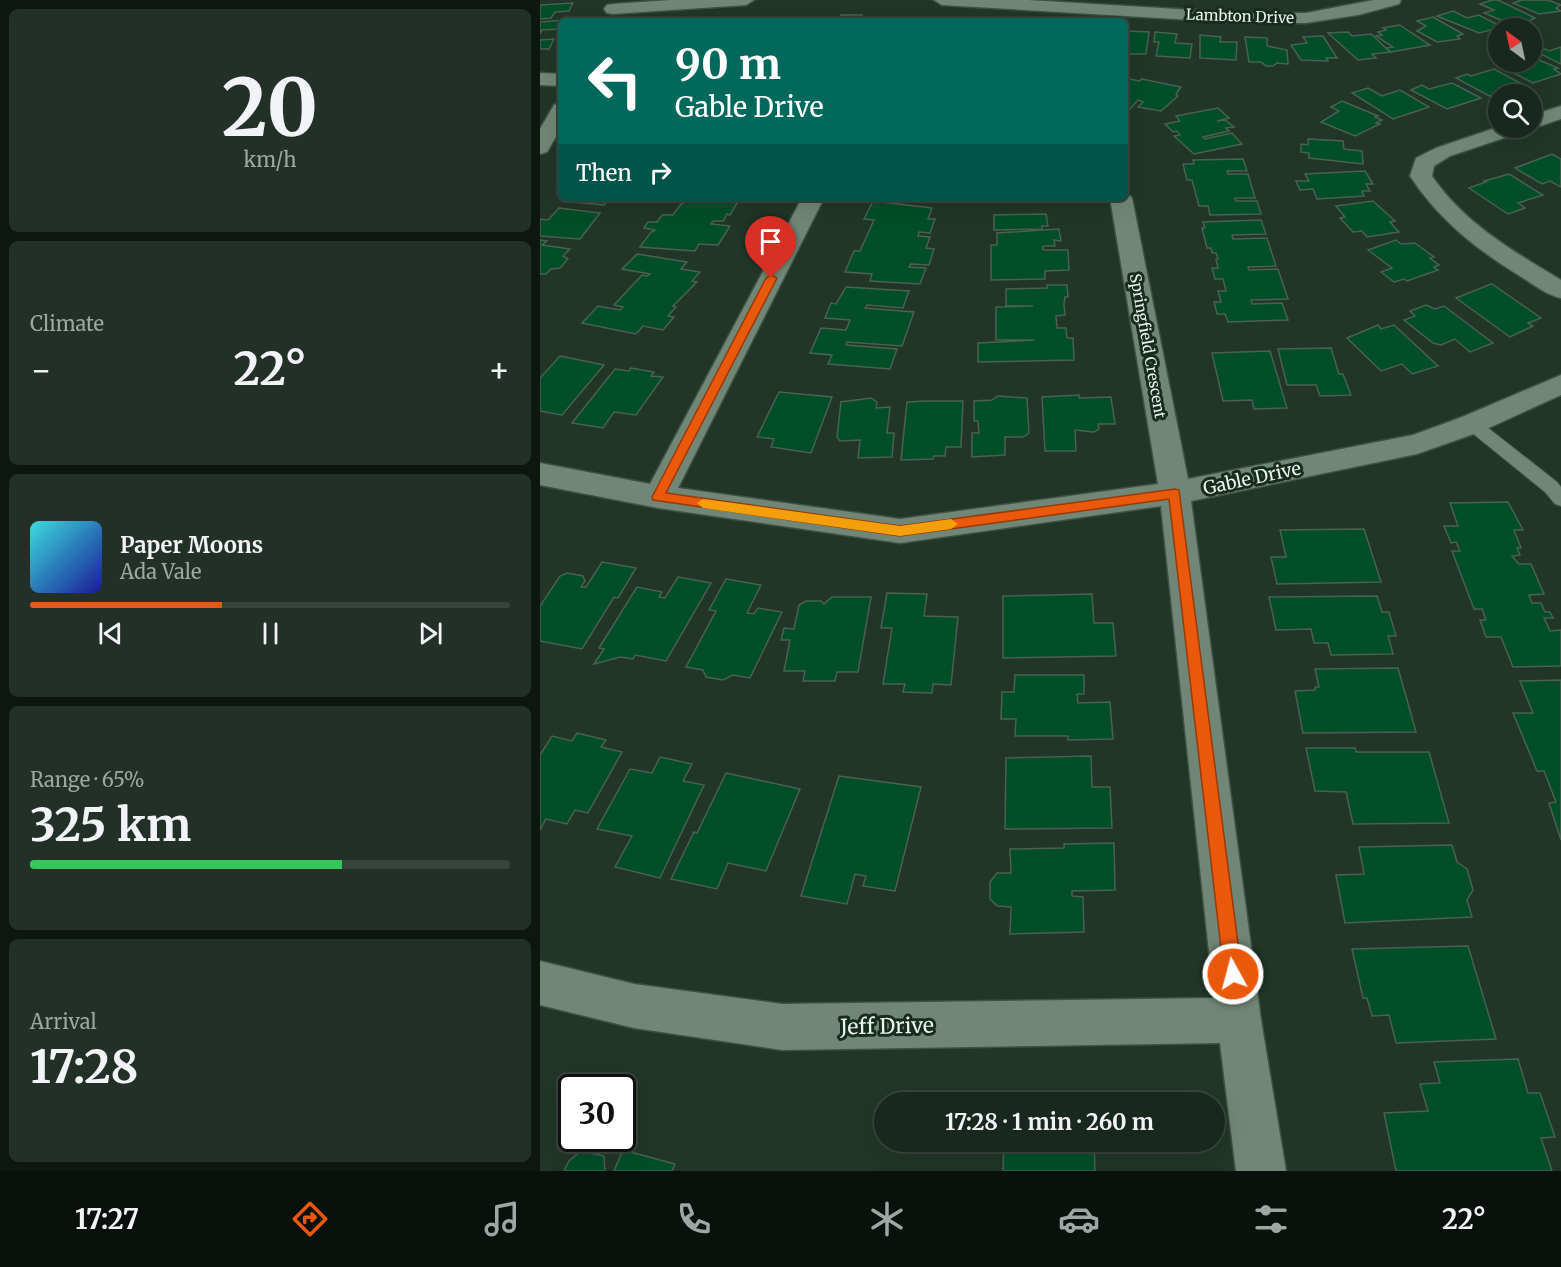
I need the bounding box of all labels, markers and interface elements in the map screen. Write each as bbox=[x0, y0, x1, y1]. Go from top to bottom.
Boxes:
street label: Lambton Drive bbox=[1186, 5, 1295, 27]
north arrow bbox=[1488, 18, 1542, 72]
map controls bbox=[1488, 18, 1542, 138]
text: 90 m bbox=[675, 38, 781, 90]
icon: left bbox=[576, 42, 654, 120]
text: 20 bbox=[222, 59, 318, 157]
button: search bbox=[1488, 84, 1542, 138]
text: Gable Drive bbox=[675, 90, 824, 124]
text: km/h bbox=[244, 147, 296, 172]
icon: right bbox=[644, 156, 677, 189]
text: Then bbox=[576, 159, 632, 187]
pin bbox=[745, 216, 796, 278]
icon: arrive bbox=[754, 225, 787, 258]
street label: Springfield Crescent bbox=[1126, 272, 1170, 420]
text: Climate bbox=[30, 311, 104, 336]
text: 22° bbox=[234, 341, 306, 397]
text: − bbox=[30, 350, 52, 391]
text: + bbox=[488, 350, 510, 391]
street label: Gable Drive bbox=[1201, 456, 1303, 500]
text: Paper Moons bbox=[120, 531, 263, 559]
text: Ada Vale bbox=[120, 559, 201, 584]
icon: previous bbox=[94, 617, 127, 650]
icon: pause bbox=[254, 617, 287, 650]
icon: next bbox=[414, 617, 447, 650]
text: Range · 65% bbox=[30, 767, 144, 792]
text: 325 km bbox=[30, 797, 191, 853]
position arrow bbox=[1201, 942, 1265, 1006]
text: Arrival bbox=[30, 1009, 97, 1034]
street label: Jeff Drive bbox=[839, 1012, 934, 1040]
text: 17:28 bbox=[30, 1039, 138, 1095]
speed limit sign: 30 bbox=[558, 1074, 636, 1152]
text: 17:28 · 1 min · 260 m bbox=[945, 1108, 1154, 1136]
icon: directions bbox=[289, 1198, 331, 1240]
icon: music bbox=[481, 1198, 523, 1240]
icon: phone bbox=[673, 1198, 715, 1240]
icon: climate bbox=[866, 1198, 908, 1240]
icon: car bbox=[1058, 1198, 1100, 1240]
icon: filters bbox=[1250, 1198, 1292, 1240]
text: 17:27 bbox=[75, 1202, 139, 1236]
text: 22° bbox=[1442, 1202, 1486, 1236]

